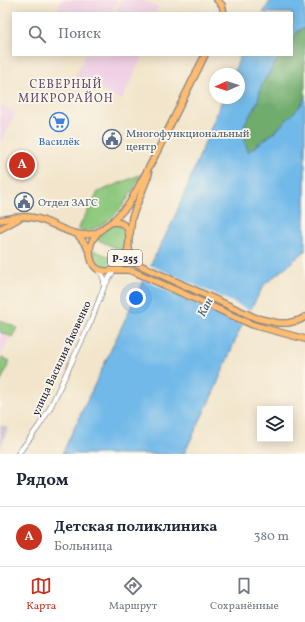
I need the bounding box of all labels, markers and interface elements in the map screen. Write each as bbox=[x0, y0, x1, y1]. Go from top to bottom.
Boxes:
search box bbox=[12, 12, 293, 56]
icon: search bbox=[26, 23, 48, 45]
text: Поиск bbox=[58, 24, 101, 45]
north arrow bbox=[209, 68, 245, 104]
district label: СЕВЕРНЫЙ МИКРОРАЙОН bbox=[18, 76, 114, 107]
supermarket icon: Василёк bbox=[48, 111, 70, 133]
place label: Многофункциональный центр bbox=[126, 127, 250, 155]
public building icon: Многофункциональный центр bbox=[101, 128, 123, 150]
place label: Василёк bbox=[38, 135, 80, 150]
pin: A bbox=[9, 150, 35, 180]
public building icon: Отдел ЗАГС bbox=[13, 191, 35, 213]
place label: Отдел ЗАГС bbox=[38, 196, 98, 211]
road number: Р-255 bbox=[108, 250, 142, 266]
your location bbox=[126, 288, 146, 308]
water label: Кан bbox=[194, 295, 217, 320]
street label: улица Василия Яковенко bbox=[29, 299, 96, 418]
map controls bbox=[257, 406, 293, 442]
button: layers bbox=[257, 406, 293, 442]
text: Рядом bbox=[16, 469, 69, 492]
text: Детская поликлиника bbox=[54, 517, 217, 538]
text: A bbox=[24, 528, 34, 546]
text: 380 m bbox=[254, 528, 289, 546]
text: Больница bbox=[54, 538, 113, 556]
tab: Карта bbox=[26, 575, 56, 614]
tab: Маршрут bbox=[109, 575, 157, 614]
tab: Сохранённые bbox=[210, 575, 279, 614]

